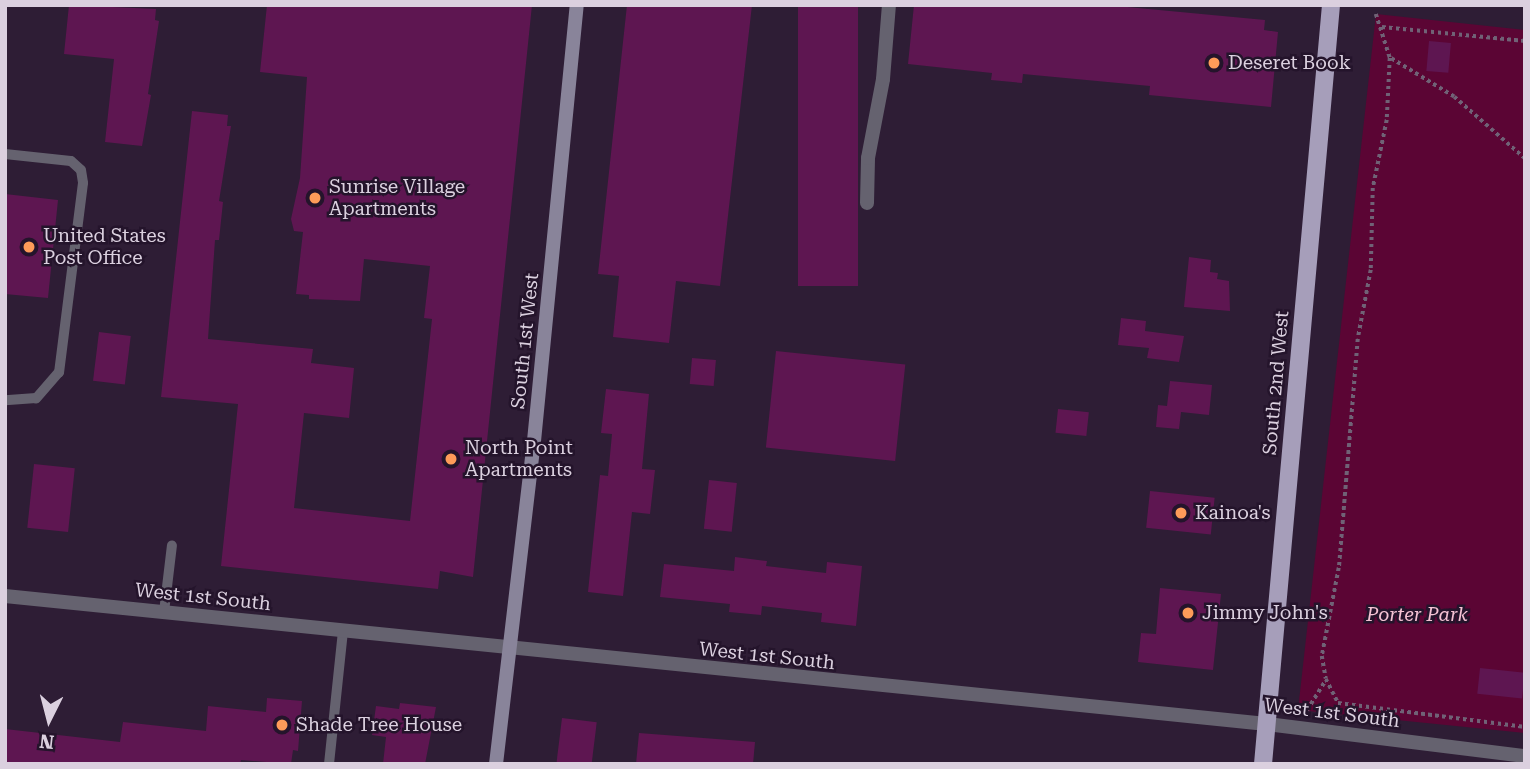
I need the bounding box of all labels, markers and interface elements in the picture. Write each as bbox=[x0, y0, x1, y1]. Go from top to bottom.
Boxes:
place label: Deseret Book bbox=[1228, 52, 1351, 74]
marker: Deseret Book bbox=[1206, 55, 1222, 71]
place label: Sunrise Village Apartments bbox=[329, 176, 465, 220]
marker: Sunrise Village Apartments bbox=[307, 190, 323, 206]
place label: United States Post Office bbox=[43, 225, 166, 269]
marker: United States Post Office bbox=[21, 239, 37, 255]
street label: South 1st West bbox=[507, 272, 543, 410]
street label: South 2nd West bbox=[1258, 310, 1294, 456]
place label: North Point Apartments bbox=[465, 437, 573, 481]
marker: North Point Apartments bbox=[443, 451, 459, 467]
place label: Kainoa's bbox=[1195, 502, 1270, 524]
marker: Kainoa's bbox=[1173, 505, 1189, 521]
street label: West 1st South bbox=[134, 579, 272, 615]
place label: Jimmy John's bbox=[1202, 602, 1328, 624]
park label: Porter Park bbox=[1366, 604, 1468, 626]
marker: Jimmy John's bbox=[1180, 605, 1196, 621]
street label: West 1st South bbox=[698, 638, 836, 674]
north arrow bbox=[14, 685, 84, 755]
street label: West 1st South bbox=[1263, 693, 1401, 733]
place label: Shade Tree House bbox=[296, 714, 462, 736]
marker: Shade Tree House bbox=[274, 717, 290, 733]
text: N bbox=[38, 729, 55, 754]

